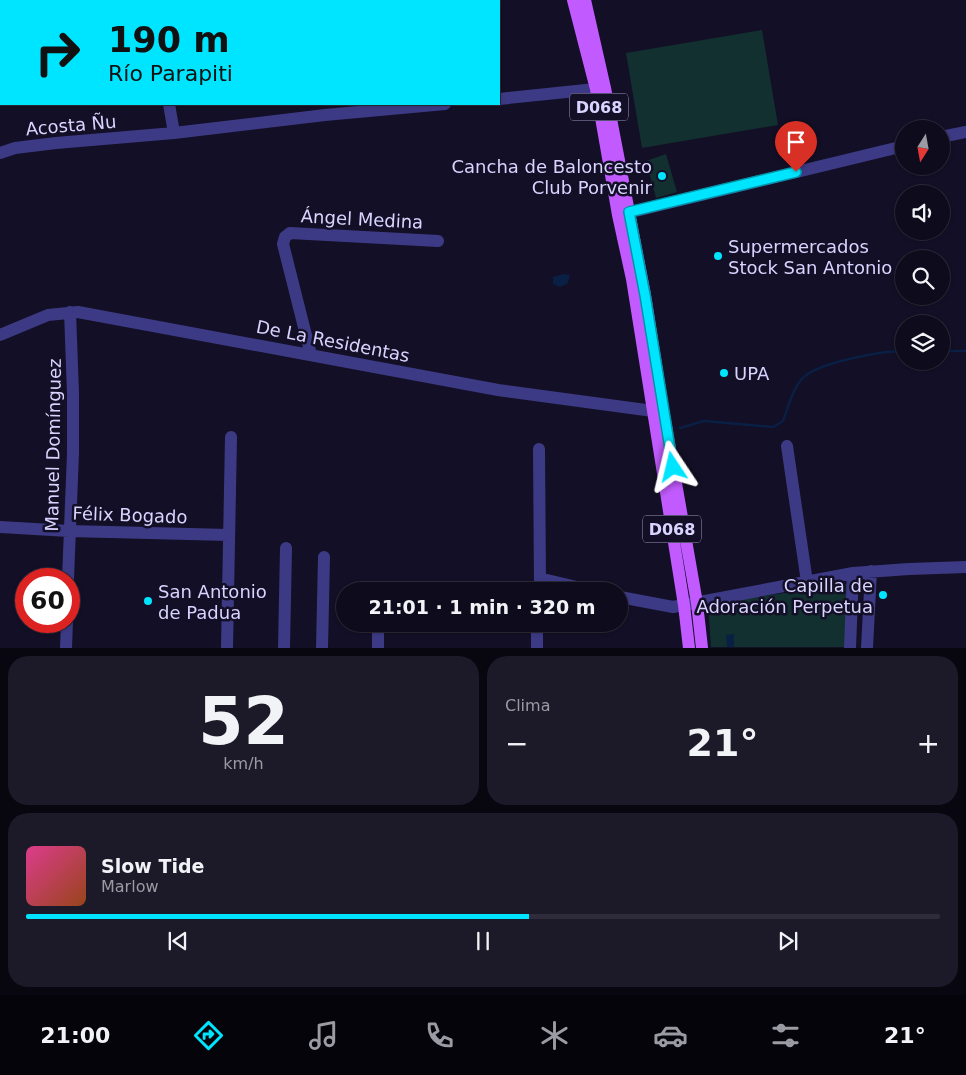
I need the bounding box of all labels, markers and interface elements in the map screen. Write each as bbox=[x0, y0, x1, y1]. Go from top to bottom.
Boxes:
icon: right bbox=[25, 20, 90, 85]
text: 190 m bbox=[108, 20, 230, 60]
text: Río Parapiti bbox=[108, 61, 233, 86]
road number: D068 bbox=[570, 94, 628, 120]
street label: Acosta Ñu bbox=[25, 111, 117, 139]
north arrow bbox=[895, 120, 950, 175]
map controls bbox=[895, 120, 950, 370]
pin bbox=[775, 121, 817, 172]
icon: arrive bbox=[782, 128, 810, 156]
place label: Cancha de Baloncesto Club Porvenir bbox=[451, 156, 653, 198]
marker: Cancha de Baloncesto Club Porvenir bbox=[656, 170, 668, 182]
button: sound bbox=[895, 185, 950, 240]
street label: Ángel Medina bbox=[300, 205, 424, 233]
place label: Supermercados Stock San Antonio bbox=[728, 236, 892, 278]
marker: Supermercados Stock San Antonio bbox=[712, 250, 724, 262]
button: search bbox=[895, 250, 950, 305]
button: layers bbox=[895, 315, 950, 370]
street label: De La Residentas bbox=[254, 316, 412, 366]
street label: Manuel Domínguez bbox=[41, 358, 65, 532]
place label: UPA bbox=[734, 363, 770, 384]
marker: UPA bbox=[718, 367, 730, 379]
position arrow bbox=[646, 440, 698, 492]
street label: Félix Bogado bbox=[72, 502, 188, 528]
road number: D068 bbox=[643, 516, 701, 542]
speed limit sign: 60 bbox=[15, 568, 80, 633]
place label: Capilla de Adoración Perpetua bbox=[696, 575, 873, 617]
place label: San Antonio de Padua bbox=[158, 581, 267, 623]
marker: Capilla de Adoración Perpetua bbox=[877, 589, 889, 601]
marker: San Antonio de Padua bbox=[142, 595, 154, 607]
text: 21:01 · 1 min · 320 m bbox=[368, 596, 596, 618]
text: 52 bbox=[198, 684, 289, 759]
text: Clima bbox=[505, 696, 550, 715]
text: 21° bbox=[687, 721, 758, 765]
text: − bbox=[505, 727, 528, 760]
text: + bbox=[917, 727, 940, 760]
text: km/h bbox=[223, 754, 264, 773]
text: Slow Tide bbox=[101, 855, 204, 877]
text: Marlow bbox=[101, 877, 159, 896]
icon: previous bbox=[164, 927, 192, 955]
icon: pause bbox=[469, 927, 497, 955]
icon: next bbox=[774, 927, 802, 955]
icon: directions bbox=[191, 1018, 226, 1053]
icon: music bbox=[306, 1018, 341, 1053]
icon: phone bbox=[422, 1018, 457, 1053]
icon: climate bbox=[537, 1018, 572, 1053]
icon: car bbox=[653, 1018, 688, 1053]
icon: filters bbox=[768, 1018, 803, 1053]
text: 21:00 bbox=[40, 1023, 110, 1048]
text: 21° bbox=[884, 1023, 926, 1048]

